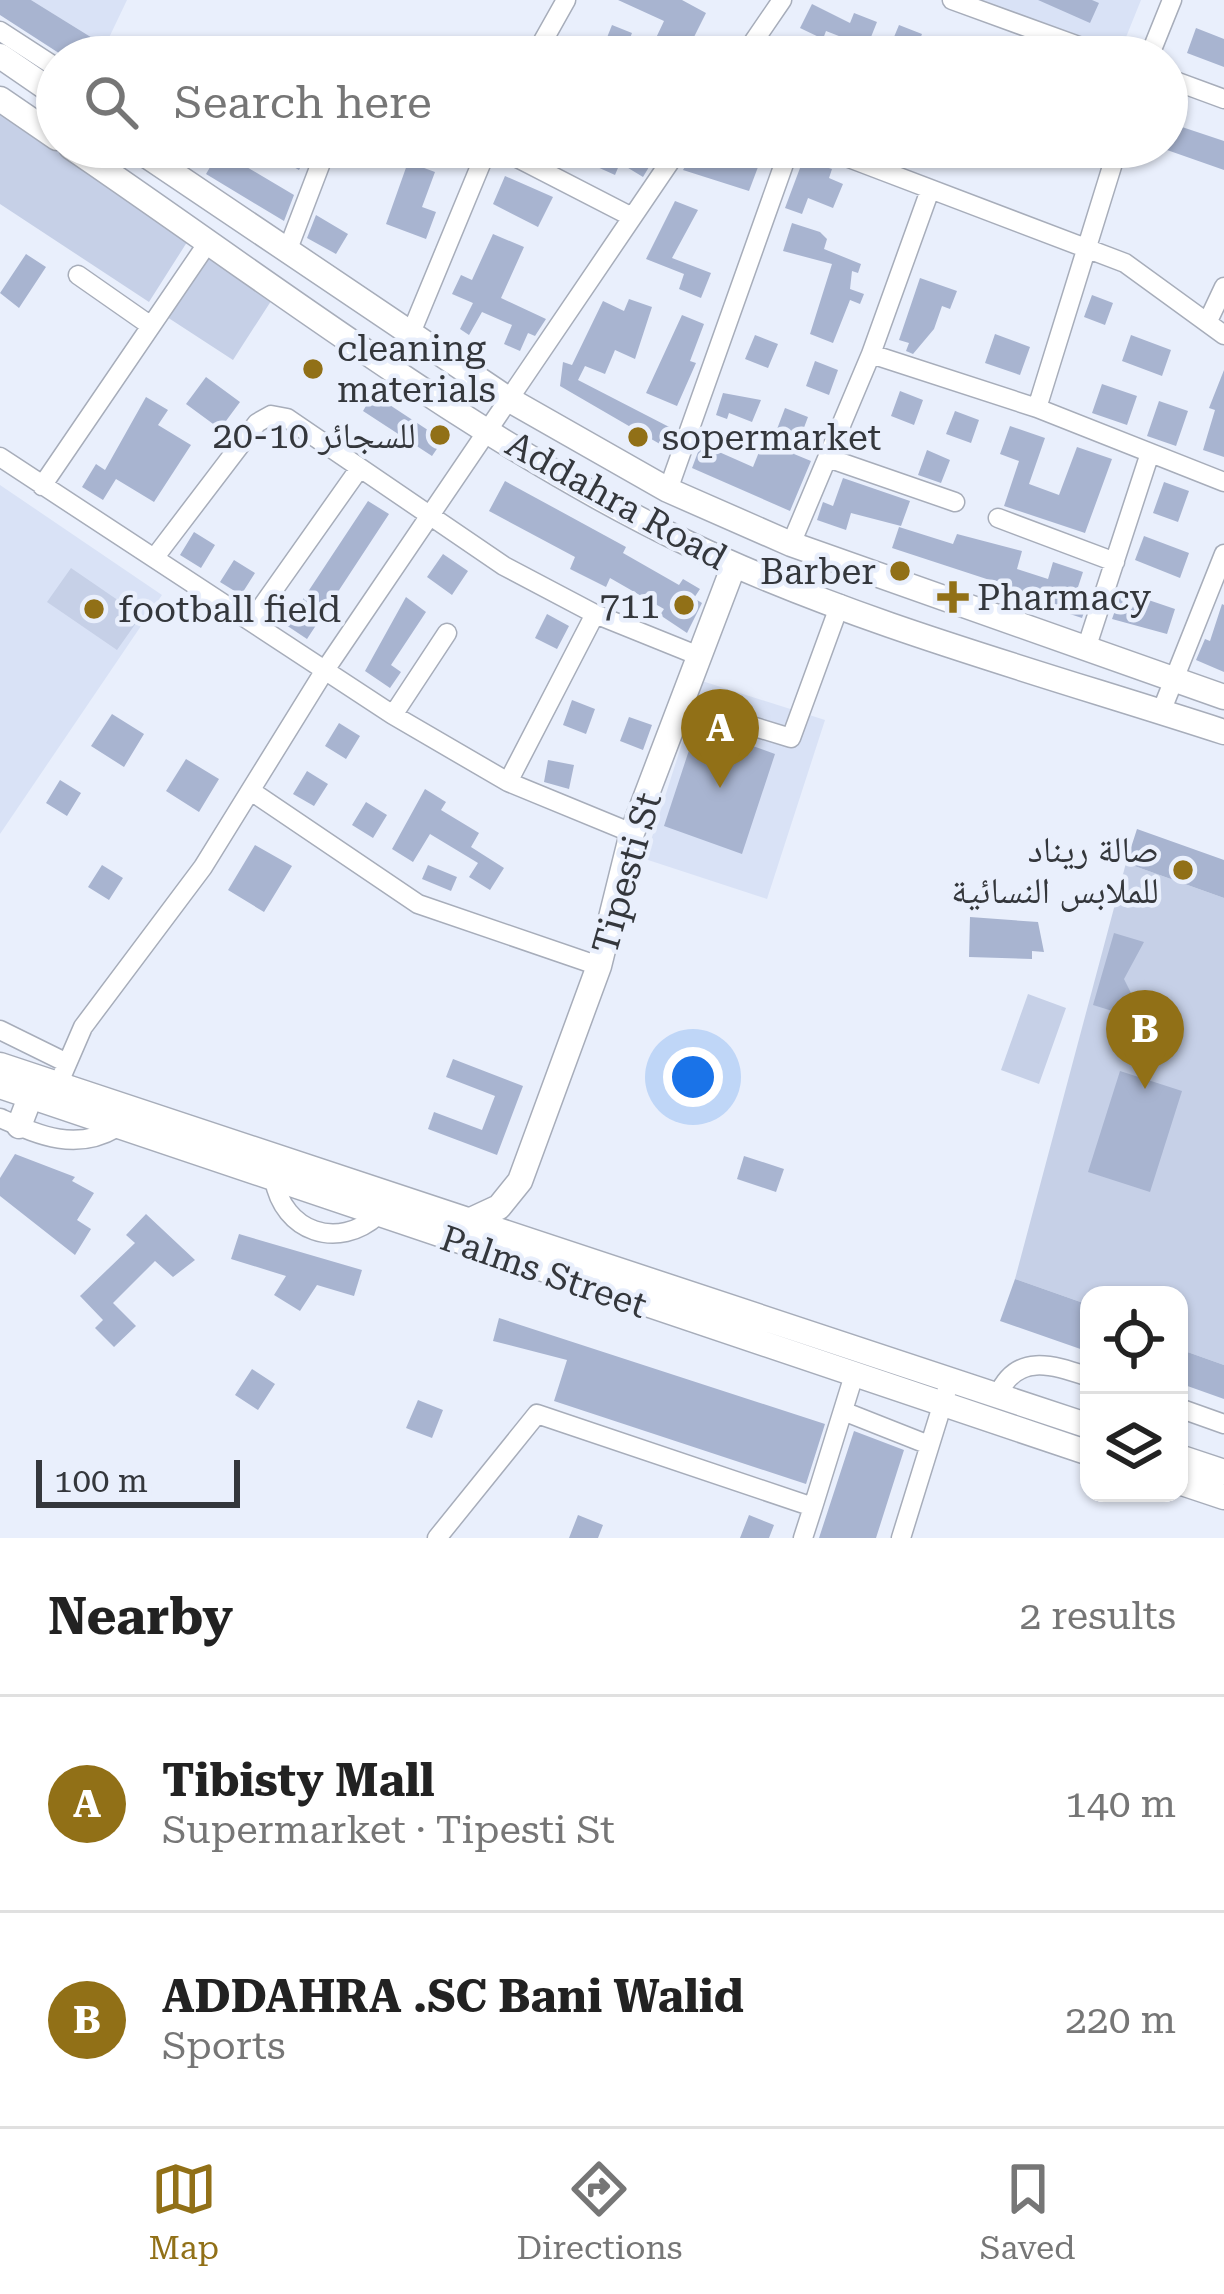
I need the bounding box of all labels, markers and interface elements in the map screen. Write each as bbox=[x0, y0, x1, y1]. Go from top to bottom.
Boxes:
search box bbox=[36, 36, 1188, 168]
icon: search bbox=[78, 69, 144, 135]
text: Search here bbox=[174, 76, 432, 129]
place label: cleaning materials bbox=[337, 328, 496, 411]
marker: cleaning materials bbox=[300, 356, 326, 382]
place label: 20-10 للسجائر bbox=[213, 415, 416, 457]
place label: sopermarket bbox=[662, 417, 881, 459]
marker: 20-10 للسجائر bbox=[427, 422, 453, 448]
street label: Addahra Road bbox=[499, 423, 734, 579]
marker: sopermarket bbox=[625, 424, 651, 450]
place label: Barber bbox=[760, 551, 876, 593]
marker: Barber bbox=[887, 558, 913, 584]
place label: Pharmacy bbox=[977, 577, 1152, 619]
marker: Pharmacy bbox=[940, 584, 966, 610]
place label: 711 bbox=[600, 585, 660, 627]
place label: football field bbox=[118, 589, 341, 631]
marker: 711 bbox=[671, 592, 697, 618]
marker: football field bbox=[81, 596, 107, 622]
pin: A bbox=[681, 689, 759, 788]
street label: Tipesti St bbox=[584, 788, 670, 959]
place label: صالة ريناد للملابس النسائية bbox=[951, 829, 1159, 912]
marker: صالة ريناد للملابس النسائية bbox=[1170, 857, 1196, 883]
pin: B bbox=[1106, 990, 1184, 1089]
your location bbox=[663, 1047, 723, 1107]
street label: Palms Street bbox=[435, 1217, 652, 1327]
map controls bbox=[1080, 1286, 1188, 1502]
button: locate bbox=[1080, 1286, 1188, 1394]
button: layers bbox=[1080, 1394, 1188, 1502]
scale bar bbox=[36, 1454, 240, 1507]
text: 100 m bbox=[54, 1461, 148, 1500]
text: Nearby bbox=[48, 1587, 233, 1646]
text: 2 results bbox=[1019, 1593, 1176, 1639]
text: Tibisty Mall bbox=[162, 1754, 435, 1807]
text: A bbox=[73, 1781, 101, 1827]
text: 140 m bbox=[1065, 1781, 1176, 1827]
text: Supermarket · Tipesti St bbox=[162, 1807, 615, 1853]
text: ADDAHRA .SC Bani Walid bbox=[162, 1970, 744, 2023]
text: B bbox=[73, 1997, 101, 2043]
text: 220 m bbox=[1065, 1997, 1176, 2043]
text: Sports bbox=[162, 2023, 285, 2069]
tab: Map bbox=[149, 2156, 219, 2267]
tab: Directions bbox=[516, 2156, 682, 2267]
tab: Saved bbox=[980, 2156, 1075, 2267]

